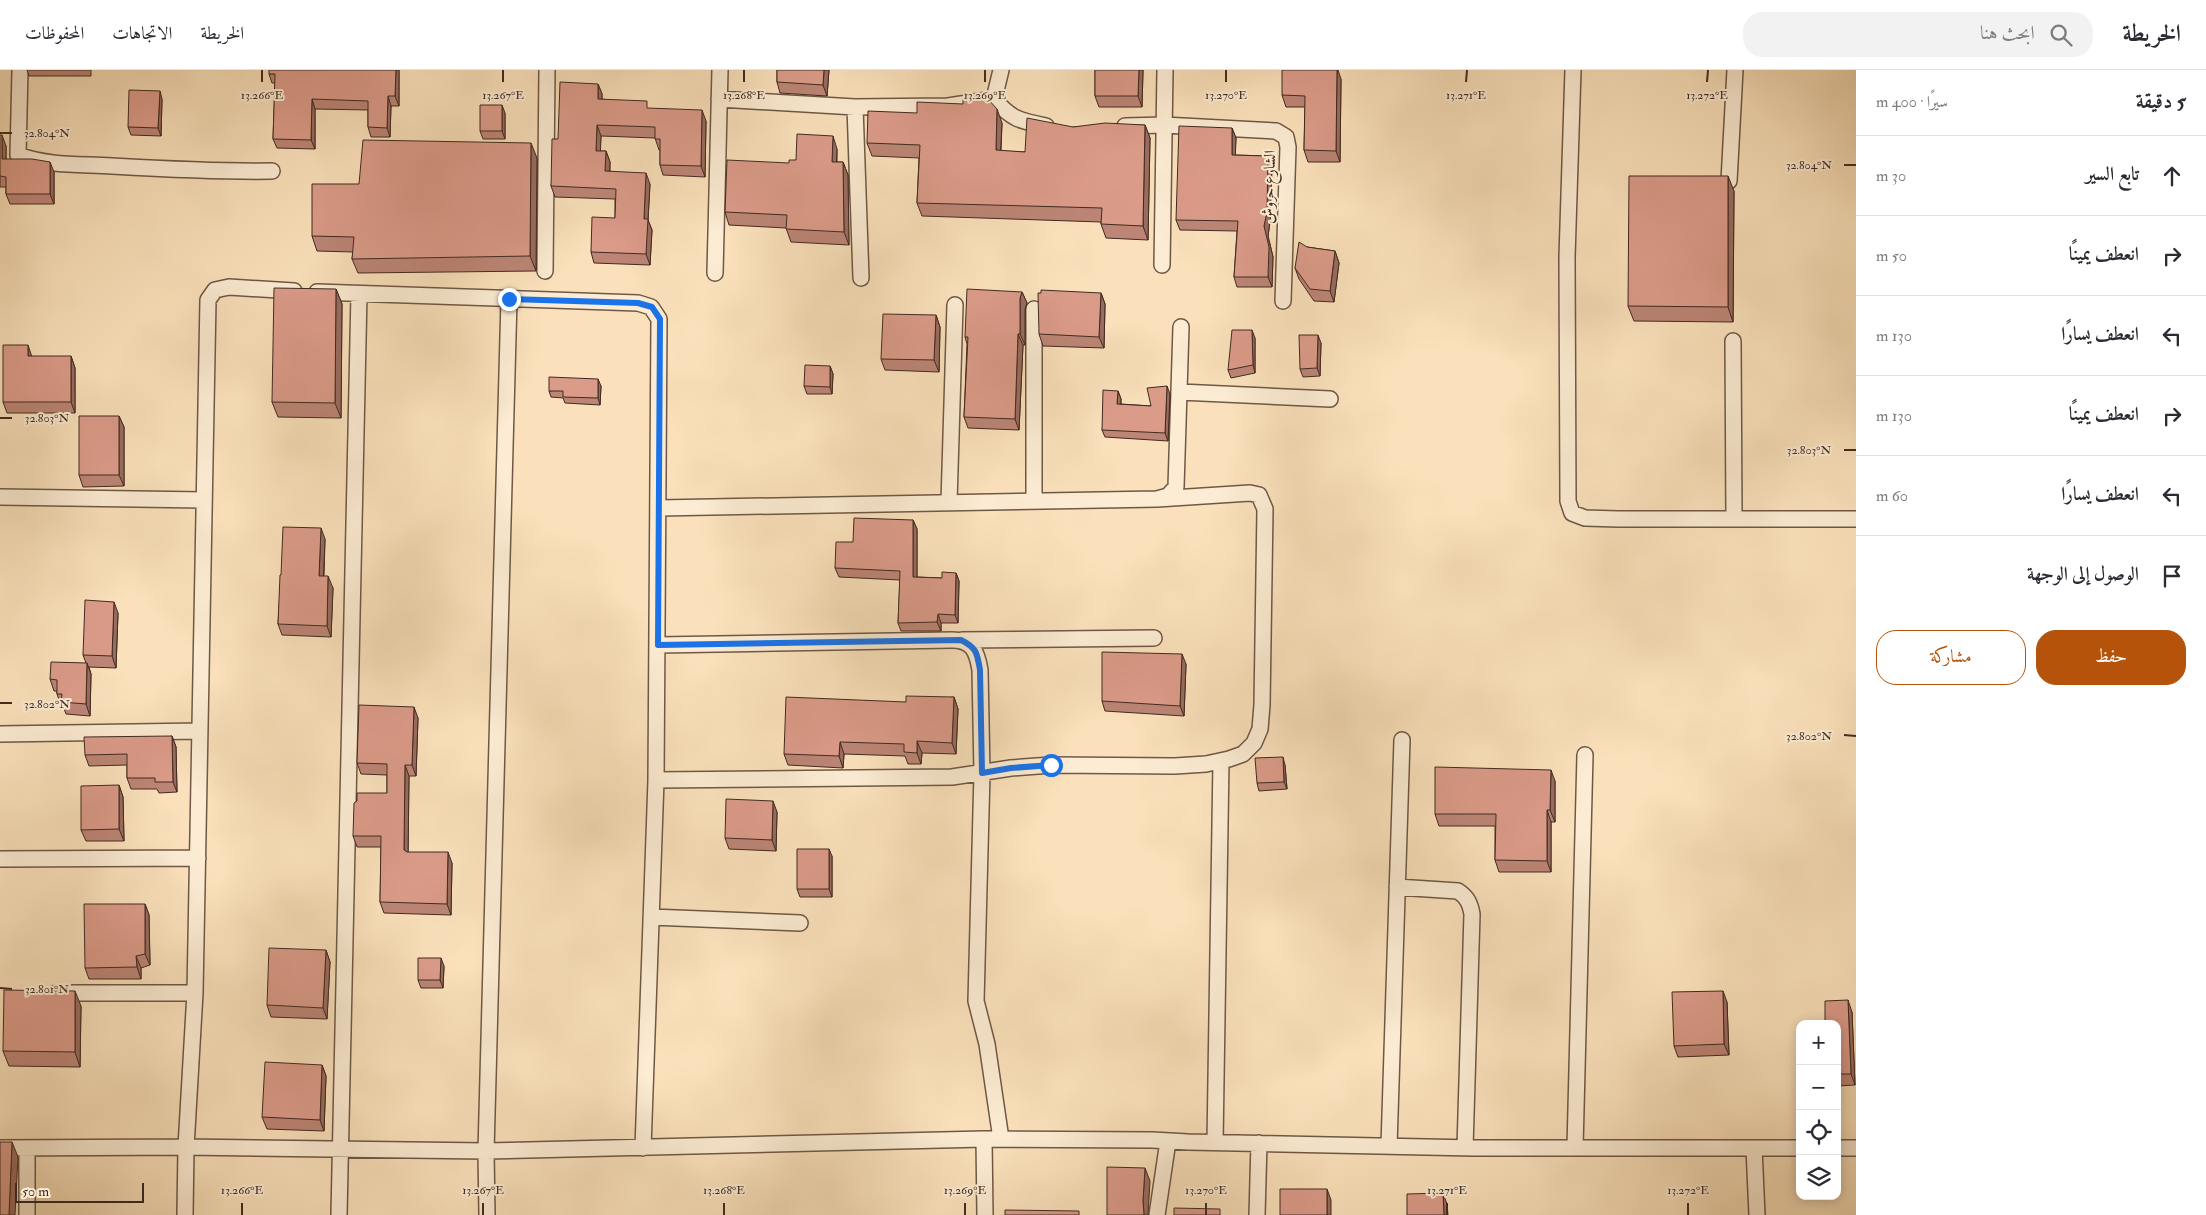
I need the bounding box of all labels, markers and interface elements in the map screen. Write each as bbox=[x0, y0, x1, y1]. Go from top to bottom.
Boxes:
search box bbox=[1743, 12, 2093, 57]
text: الخريطة bbox=[2123, 18, 2181, 49]
text: ابحث هنا bbox=[1980, 21, 2035, 45]
icon: search bbox=[2047, 21, 2075, 49]
text: المحفوظات bbox=[25, 22, 84, 45]
text: الاتجاهات bbox=[112, 22, 172, 45]
text: الخريطة bbox=[200, 22, 244, 45]
text: 13.266°E bbox=[241, 88, 283, 103]
text: 13.267°E bbox=[482, 88, 524, 103]
text: 13.268°E bbox=[723, 88, 765, 103]
text: 13.269°E bbox=[964, 88, 1007, 103]
text: 13.270°E bbox=[1205, 88, 1247, 103]
text: 13.271°E bbox=[1446, 88, 1486, 103]
text: 13.272°E bbox=[1686, 88, 1728, 103]
text: 5 دقيقة bbox=[2136, 88, 2186, 115]
text: سيرًا · 400 m bbox=[1876, 92, 1948, 112]
text: 32.804°N bbox=[24, 126, 70, 141]
street label: الشارع حروش bbox=[1258, 150, 1283, 224]
text: 32.804°N bbox=[1786, 158, 1832, 173]
text: تابع السير bbox=[2085, 162, 2139, 186]
icon: ahead bbox=[2158, 162, 2186, 190]
text: 30 m bbox=[1876, 166, 1906, 186]
text: انعطف يمينًا bbox=[2069, 242, 2139, 266]
icon: right bbox=[2158, 242, 2186, 270]
text: 50 m bbox=[1876, 246, 1907, 266]
route end bbox=[498, 288, 521, 311]
text: انعطف يسارًا bbox=[2061, 322, 2139, 346]
icon: left bbox=[2158, 322, 2186, 350]
text: 130 m bbox=[1876, 326, 1912, 346]
text: انعطف يمينًا bbox=[2069, 402, 2139, 426]
icon: right bbox=[2158, 402, 2186, 430]
text: 130 m bbox=[1876, 406, 1912, 426]
text: 32.803°N bbox=[25, 411, 69, 426]
text: 32.803°N bbox=[1787, 443, 1831, 458]
text: انعطف يسارًا bbox=[2061, 482, 2139, 506]
icon: left bbox=[2158, 482, 2186, 510]
text: 60 m bbox=[1876, 486, 1908, 506]
text: الوصول إلى الوجهة bbox=[2027, 562, 2139, 586]
icon: arrive bbox=[2158, 562, 2186, 590]
button: مشاركة bbox=[1876, 630, 2026, 685]
button: حفظ bbox=[2036, 630, 2186, 685]
text: 32.802°N bbox=[24, 697, 70, 712]
text: 32.802°N bbox=[1786, 729, 1832, 744]
route start bbox=[1040, 754, 1063, 777]
text: 32.801°N bbox=[25, 982, 69, 997]
map controls bbox=[1796, 1020, 1841, 1200]
button: + bbox=[1796, 1020, 1841, 1065]
button: − bbox=[1796, 1065, 1841, 1110]
button: locate bbox=[1796, 1110, 1841, 1155]
button: layers bbox=[1796, 1155, 1841, 1200]
scale bar bbox=[15, 1180, 144, 1203]
text: 50 m bbox=[22, 1183, 49, 1200]
text: 13.266°E bbox=[221, 1183, 263, 1198]
text: 13.267°E bbox=[462, 1183, 504, 1198]
text: 13.268°E bbox=[703, 1183, 745, 1198]
text: 13.269°E bbox=[944, 1183, 987, 1198]
text: 13.270°E bbox=[1185, 1183, 1227, 1198]
text: 13.271°E bbox=[1427, 1183, 1467, 1198]
text: 13.272°E bbox=[1667, 1183, 1709, 1198]

